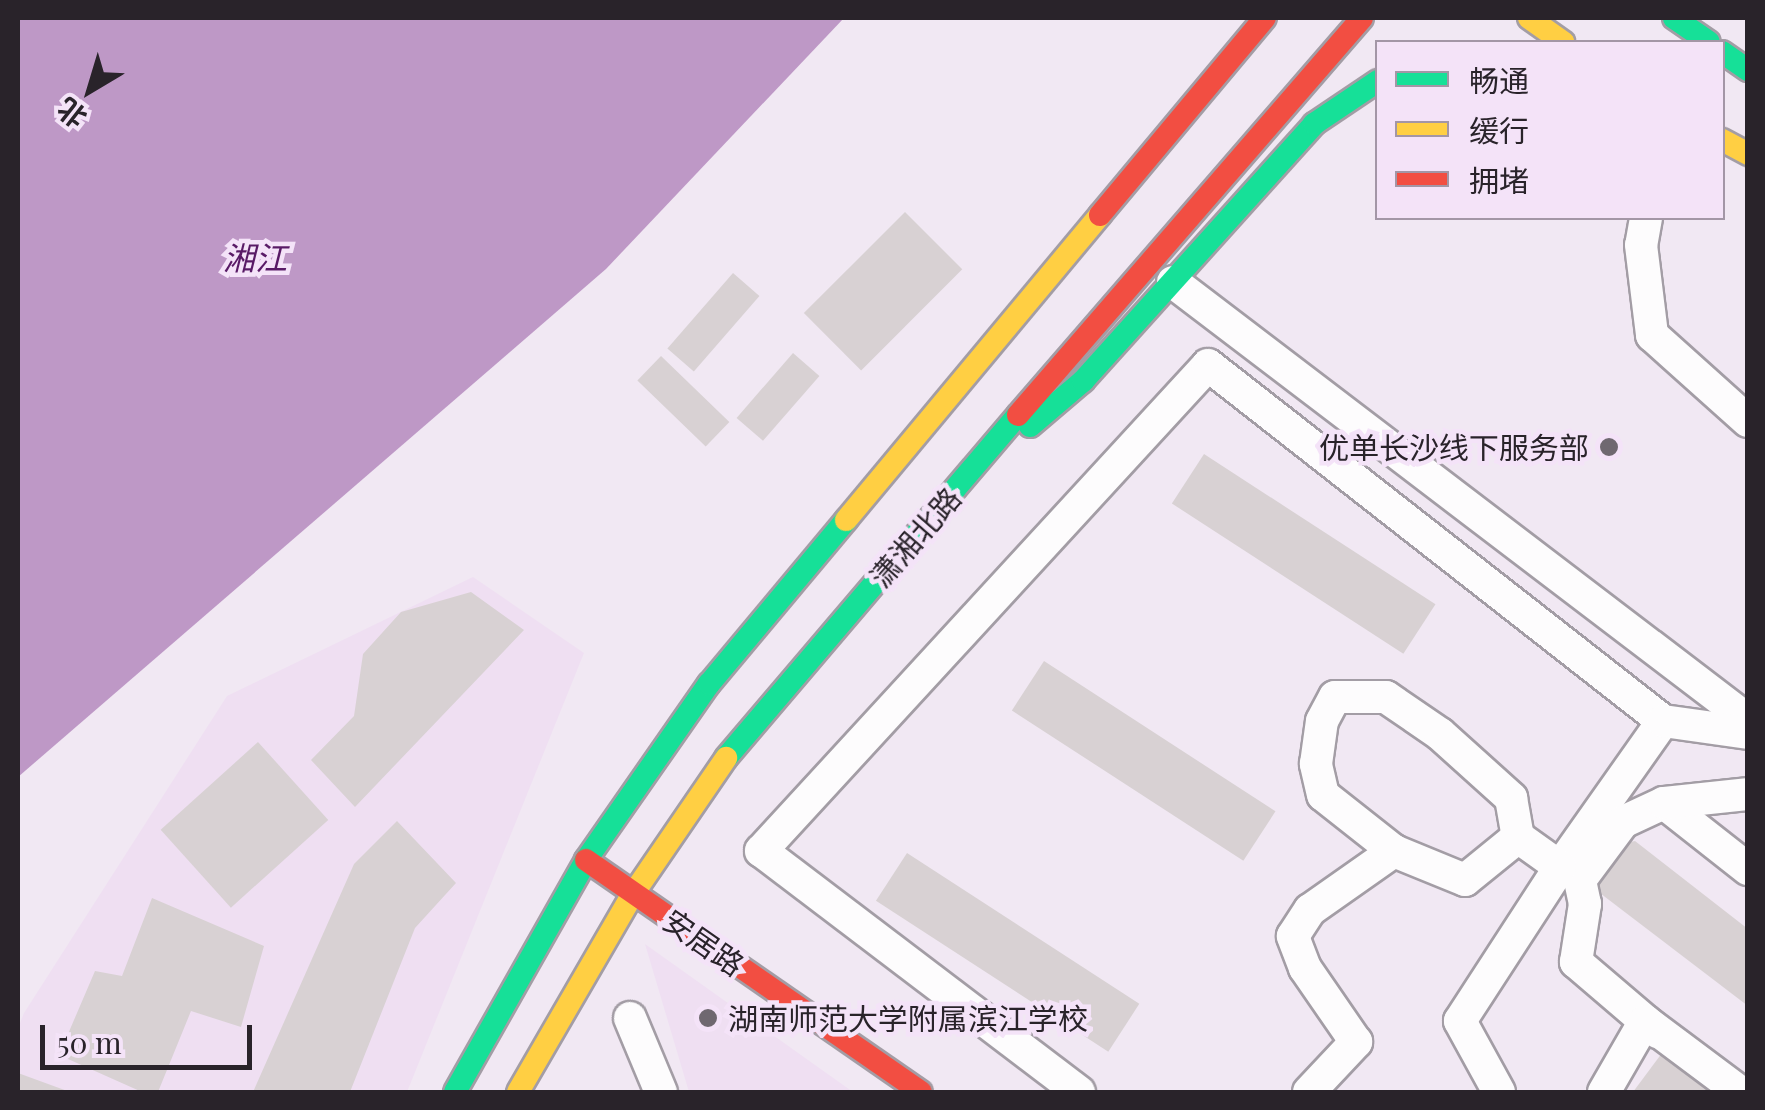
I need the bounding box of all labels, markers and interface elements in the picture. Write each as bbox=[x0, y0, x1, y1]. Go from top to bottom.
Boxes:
north arrow bbox=[40, 40, 140, 140]
legend bbox=[1375, 40, 1725, 220]
text: 畅通 bbox=[1469, 60, 1529, 100]
text: 北 bbox=[49, 91, 94, 137]
text: 缓行 bbox=[1469, 110, 1529, 150]
text: 拥堵 bbox=[1469, 160, 1529, 200]
water label: 湘江 bbox=[223, 238, 287, 276]
place label: 优单长沙线下服务部 bbox=[1319, 429, 1589, 465]
marker: 优单长沙线下服务部 bbox=[1598, 436, 1620, 458]
street label: 潇湘北路 bbox=[862, 480, 968, 594]
street label: 安居路 bbox=[657, 901, 751, 983]
place label: 湖南师范大学附属滨江学校 bbox=[728, 1000, 1088, 1036]
scale bar bbox=[45, 1005, 258, 1067]
marker: 湖南师范大学附属滨江学校 bbox=[697, 1007, 719, 1029]
text: 50 m bbox=[57, 1022, 122, 1062]

